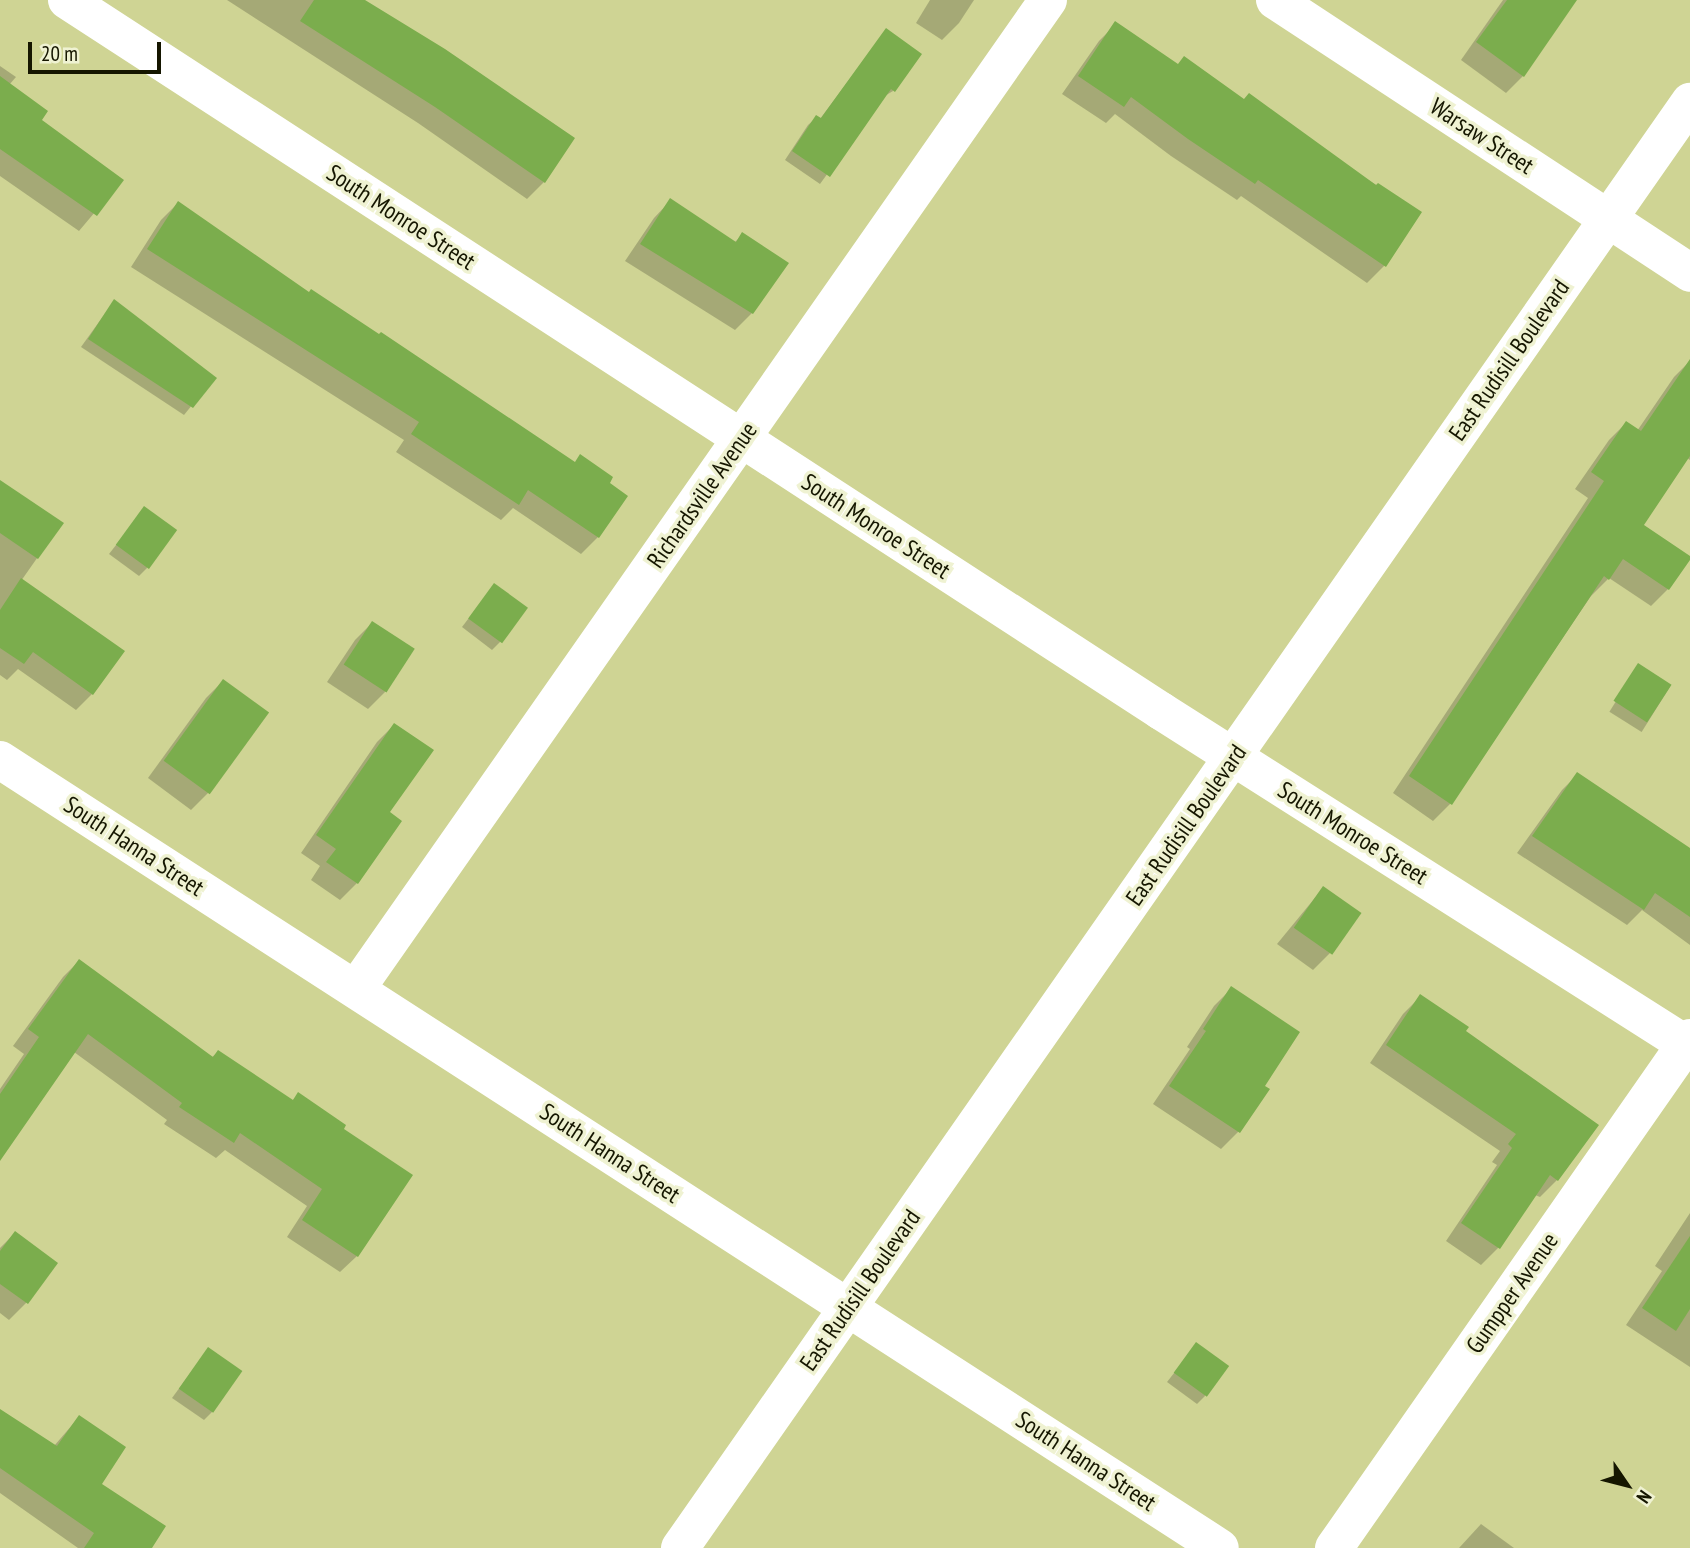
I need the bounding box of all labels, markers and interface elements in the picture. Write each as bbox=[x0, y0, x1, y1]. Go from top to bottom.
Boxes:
scale bar bbox=[32, 28, 164, 72]
text: 20 m bbox=[41, 40, 78, 67]
street label: Warsaw Street bbox=[1425, 92, 1539, 180]
street label: South Monroe Street bbox=[321, 158, 481, 276]
street label: East Rudisill Boulevard bbox=[1443, 274, 1575, 446]
street label: Richardsville Avenue bbox=[641, 416, 763, 574]
street label: South Monroe Street bbox=[796, 467, 956, 585]
street label: East Rudisill Boulevard bbox=[1120, 739, 1252, 911]
street label: South Monroe Street bbox=[1273, 775, 1433, 891]
street label: South Hanna Street bbox=[59, 790, 209, 902]
street label: South Hanna Street bbox=[535, 1097, 685, 1209]
street label: East Rudisill Boulevard bbox=[794, 1204, 926, 1376]
street label: Gumpper Avenue bbox=[1460, 1227, 1564, 1359]
street label: South Hanna Street bbox=[1011, 1405, 1161, 1517]
north arrow bbox=[1592, 1450, 1662, 1520]
text: N bbox=[1631, 1486, 1657, 1508]

